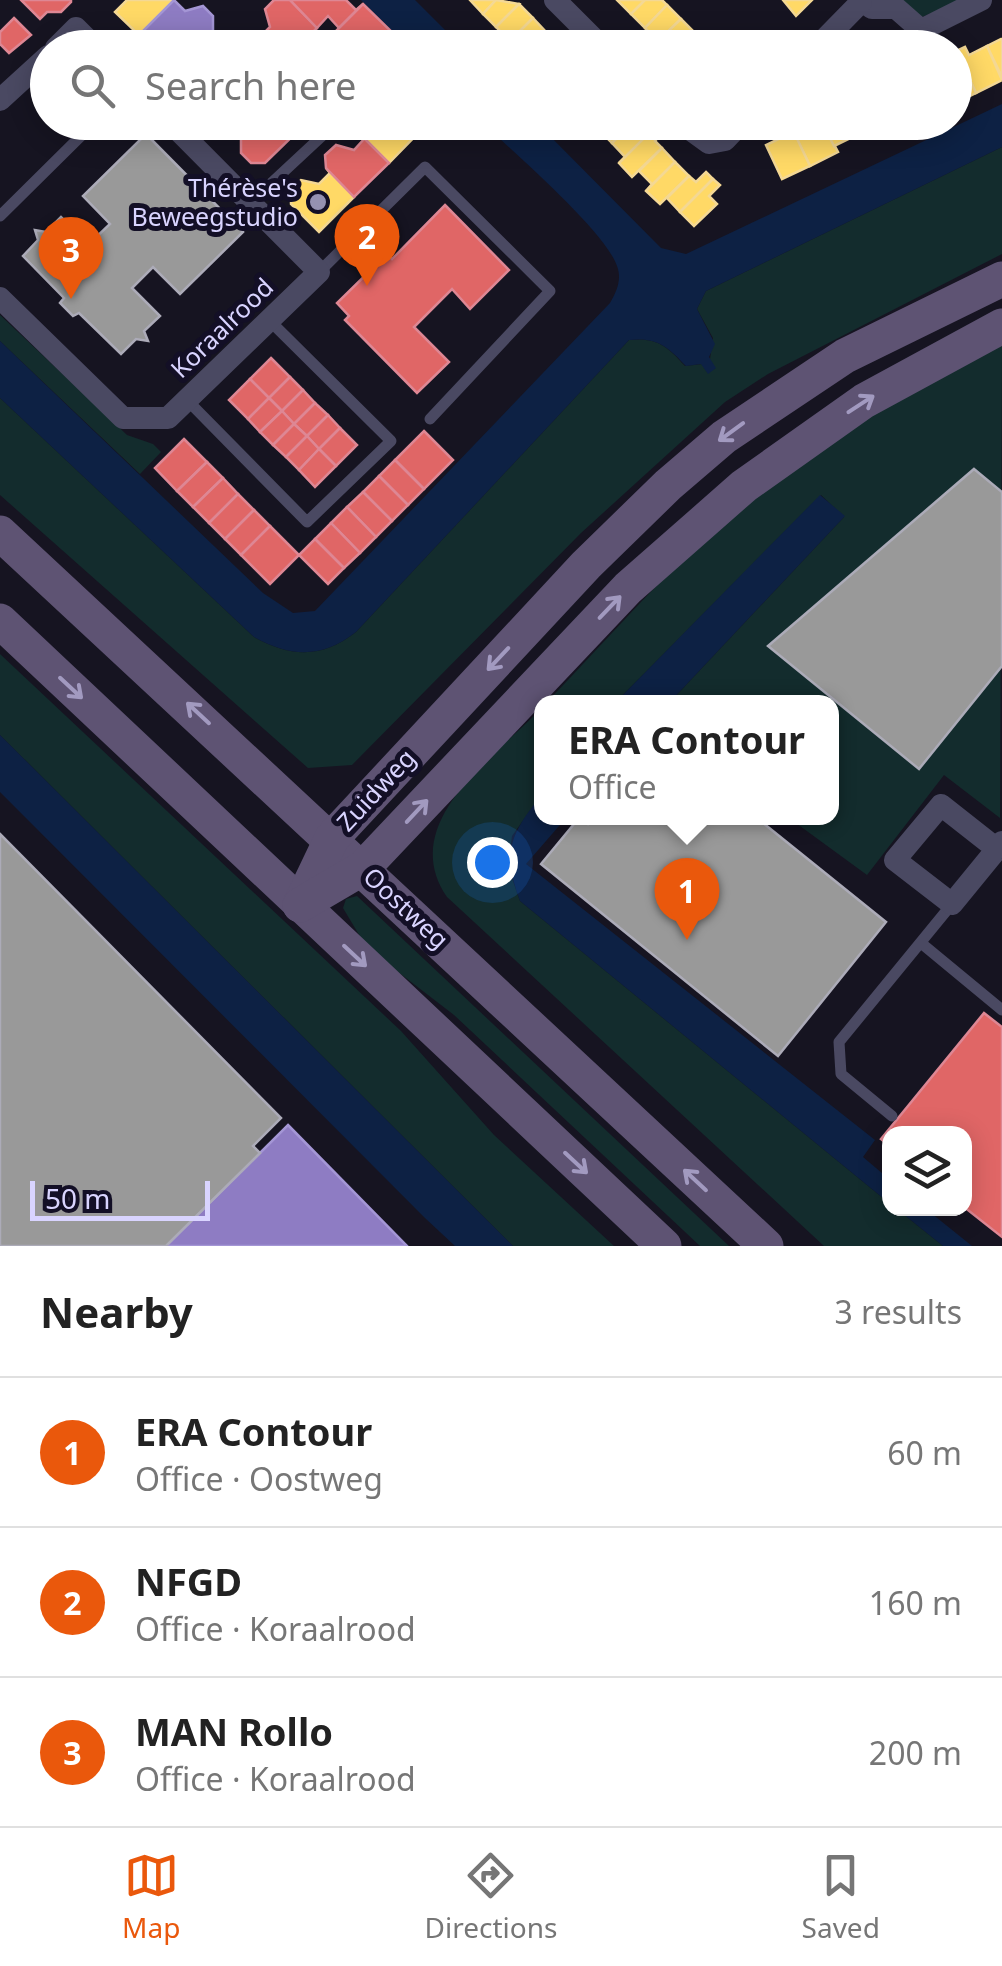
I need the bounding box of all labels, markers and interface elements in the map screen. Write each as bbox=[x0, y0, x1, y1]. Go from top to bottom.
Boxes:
search box bbox=[30, 30, 972, 140]
icon: search bbox=[65, 58, 120, 113]
text: Search here bbox=[145, 59, 356, 111]
place label: Thérèse's Beweegstudio bbox=[132, 170, 298, 233]
marker: Thérèse's Beweegstudio bbox=[307, 191, 329, 213]
pin: 2 bbox=[334, 204, 400, 286]
pin: 3 bbox=[38, 216, 104, 299]
street label: Koraalrood bbox=[163, 270, 280, 385]
one-way arrow bbox=[846, 393, 875, 414]
one-way arrow bbox=[718, 422, 745, 443]
one-way arrow bbox=[597, 596, 621, 620]
one-way arrow bbox=[486, 646, 510, 670]
one-way arrow bbox=[58, 676, 82, 700]
popup bbox=[534, 695, 839, 825]
one-way arrow bbox=[186, 702, 211, 725]
text: ERA Contour bbox=[568, 713, 805, 765]
street label: Zuidweg bbox=[328, 741, 422, 838]
text: Office bbox=[568, 765, 657, 808]
one-way arrow bbox=[405, 800, 429, 824]
your location bbox=[467, 837, 518, 888]
pin: 1 bbox=[654, 858, 720, 940]
street label: Oostweg bbox=[357, 859, 457, 955]
one-way arrow bbox=[342, 944, 367, 967]
map controls bbox=[882, 1126, 972, 1216]
button: layers bbox=[882, 1126, 972, 1216]
one-way arrow bbox=[564, 1151, 588, 1175]
one-way arrow bbox=[682, 1168, 708, 1192]
scale bar bbox=[30, 1176, 210, 1220]
text: 50 m bbox=[45, 1179, 111, 1217]
text: Nearby bbox=[40, 1283, 193, 1340]
text: 3 results bbox=[835, 1290, 962, 1333]
text: ERA Contour bbox=[135, 1405, 372, 1457]
text: 1 bbox=[63, 1431, 82, 1474]
text: 60 m bbox=[887, 1431, 962, 1474]
text: Office · Oostweg bbox=[135, 1457, 383, 1500]
text: NFGD bbox=[135, 1555, 242, 1607]
text: 2 bbox=[63, 1581, 82, 1624]
text: 160 m bbox=[869, 1581, 962, 1624]
text: Office · Koraalrood bbox=[135, 1607, 416, 1650]
text: MAN Rollo bbox=[135, 1705, 333, 1757]
text: 3 bbox=[63, 1731, 82, 1774]
text: 200 m bbox=[869, 1731, 962, 1774]
text: Office · Koraalrood bbox=[135, 1757, 416, 1800]
tab: Map bbox=[122, 1848, 180, 1946]
tab: Directions bbox=[425, 1848, 557, 1946]
tab: Saved bbox=[802, 1848, 880, 1946]

